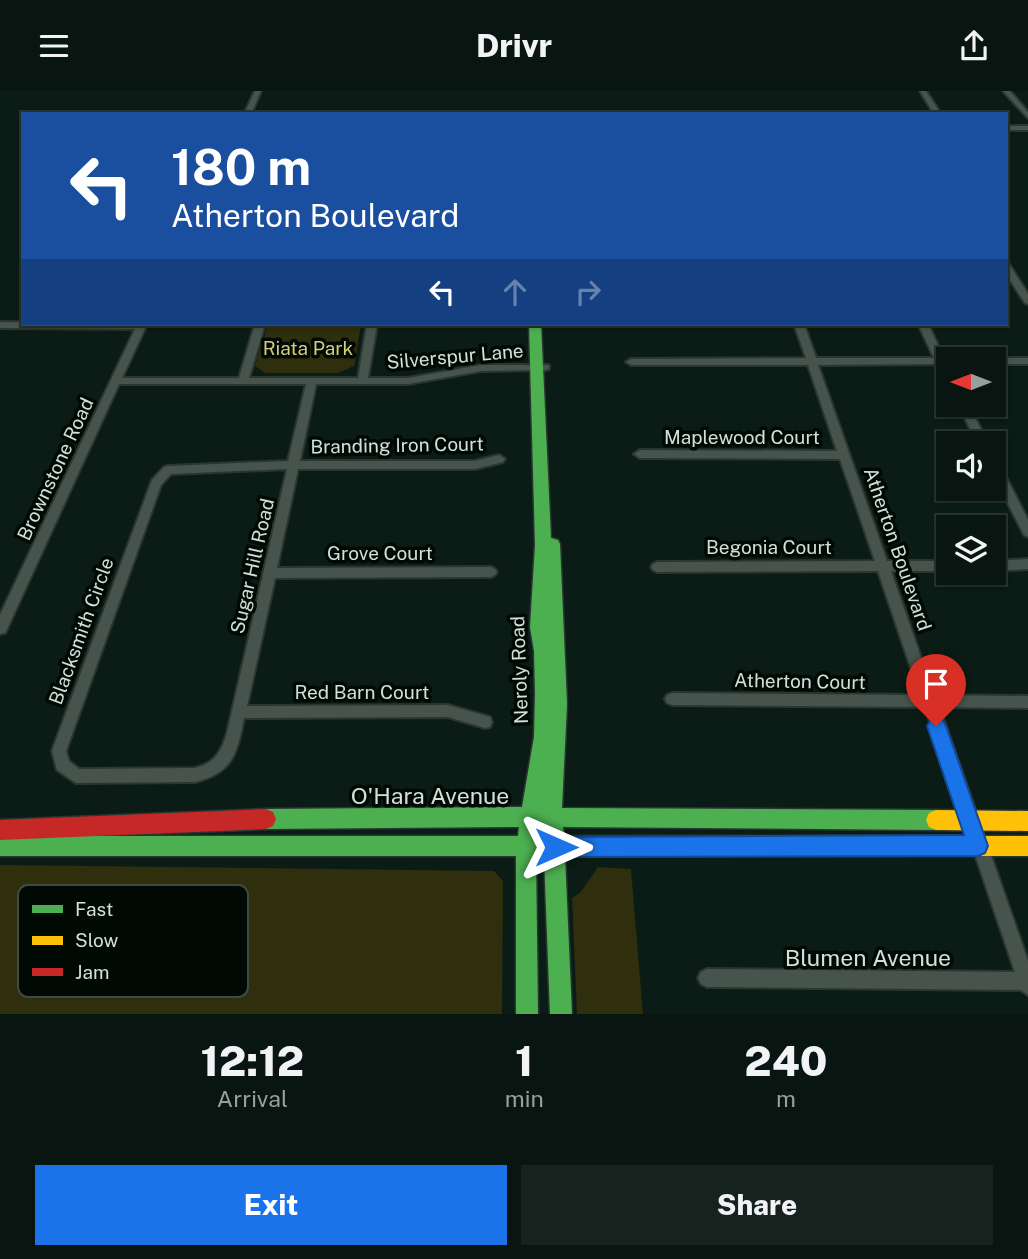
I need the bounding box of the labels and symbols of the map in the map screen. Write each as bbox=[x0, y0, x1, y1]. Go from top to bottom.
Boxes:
park label: Riata Park bbox=[263, 337, 354, 359]
street label: Silverspur Lane bbox=[386, 339, 524, 373]
north arrow bbox=[936, 347, 1006, 417]
street label: Brownstone Road bbox=[12, 394, 98, 544]
street label: Maplewood Court bbox=[664, 426, 820, 448]
street label: Branding Iron Court bbox=[310, 432, 484, 458]
street label: Atherton Boulevard bbox=[860, 464, 936, 634]
street label: Sugar Hill Road bbox=[226, 496, 278, 636]
street label: Begonia Court bbox=[706, 536, 832, 558]
street label: Grove Court bbox=[327, 542, 433, 564]
street label: Blacksmith Circle bbox=[44, 555, 118, 707]
street label: Neroly Road bbox=[506, 616, 532, 724]
pin bbox=[906, 654, 966, 726]
street label: Atherton Court bbox=[734, 669, 866, 693]
street label: Red Barn Court bbox=[295, 681, 429, 703]
street label: O'Hara Avenue bbox=[351, 782, 509, 809]
position arrow bbox=[519, 810, 593, 884]
legend bbox=[18, 885, 248, 997]
text: Fast bbox=[75, 898, 113, 920]
text: Slow bbox=[75, 929, 119, 951]
street label: Blumen Avenue bbox=[785, 944, 951, 971]
text: Jam bbox=[75, 961, 109, 983]

